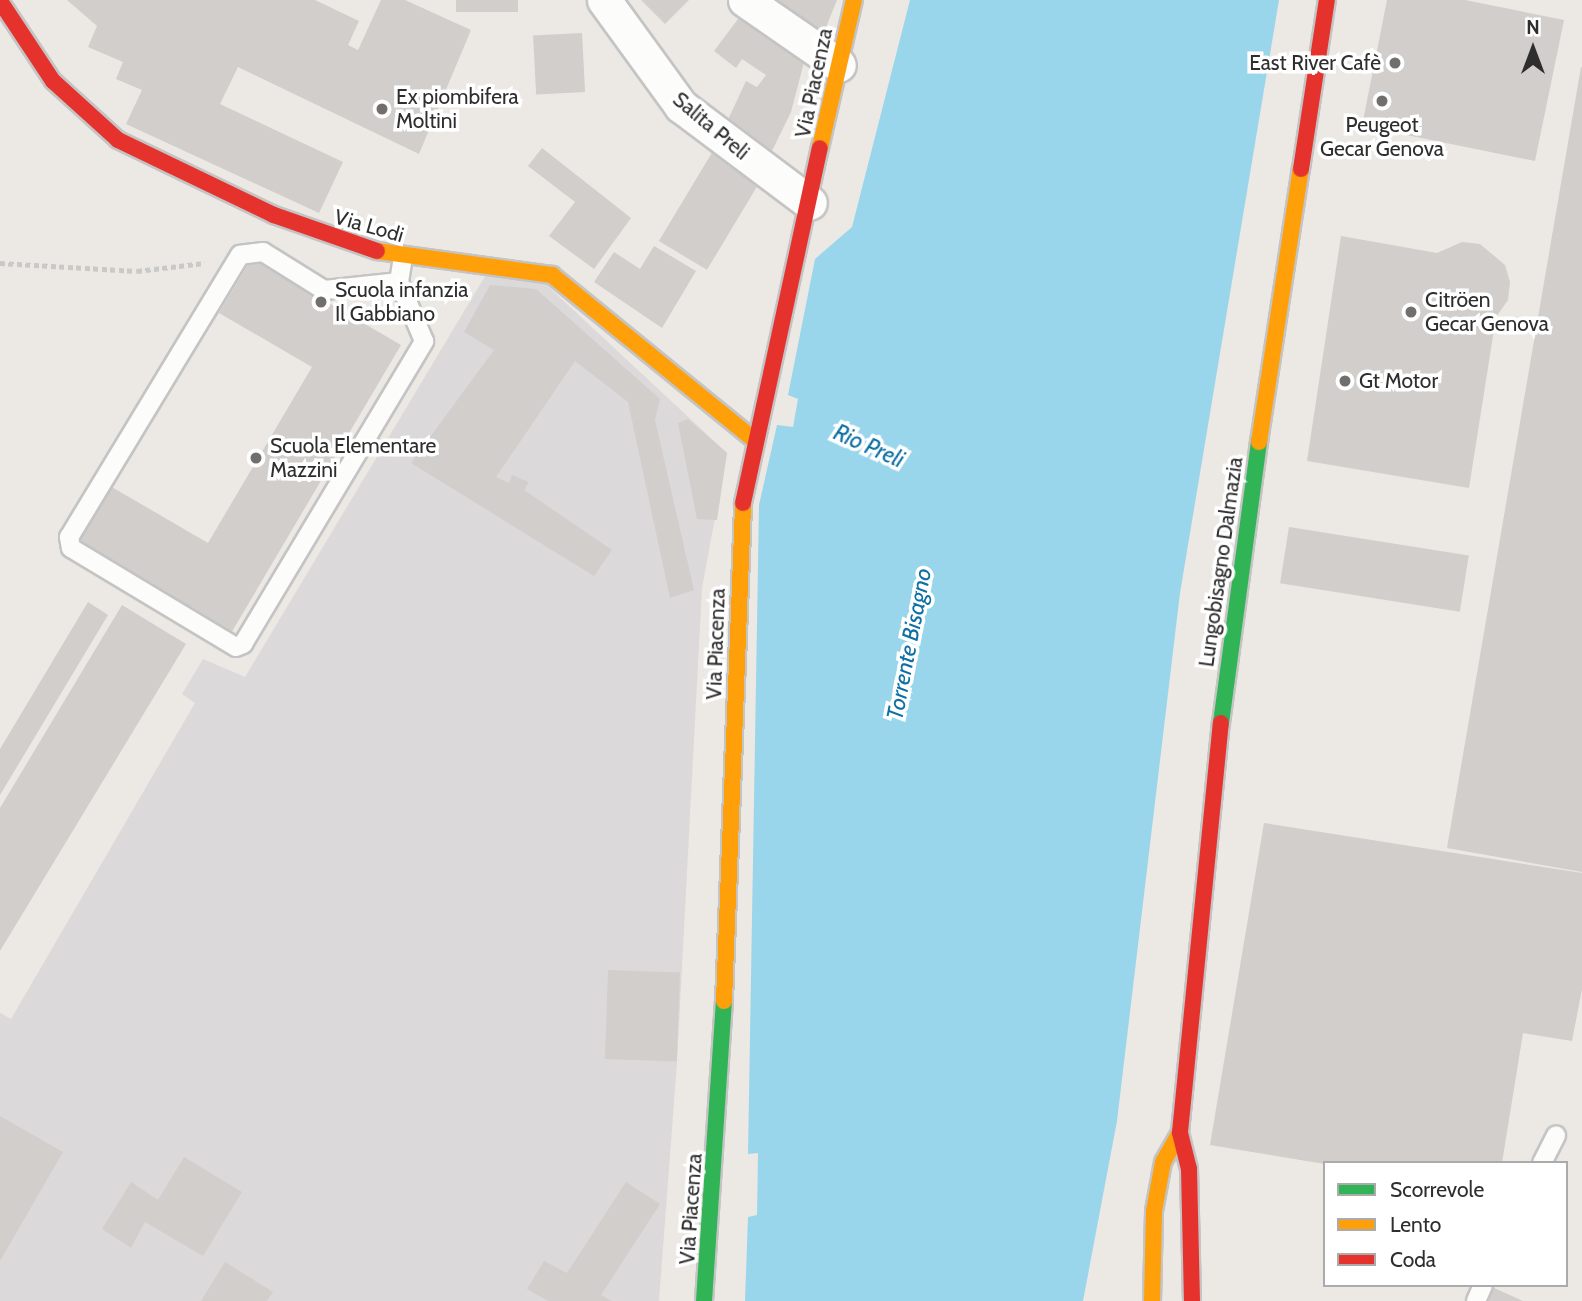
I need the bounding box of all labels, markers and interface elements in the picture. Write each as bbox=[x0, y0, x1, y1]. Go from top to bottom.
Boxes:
north arrow bbox=[1498, 14, 1568, 84]
text: N bbox=[1526, 16, 1540, 39]
street label: Via Piacenza bbox=[790, 26, 838, 140]
place label: East River Cafè bbox=[1249, 50, 1381, 76]
marker: East River Cafè bbox=[1387, 55, 1403, 71]
place label: Ex piombifera Moltini bbox=[396, 84, 519, 134]
street label: Salita Preli bbox=[668, 87, 754, 165]
marker: Peugeot Gecar Genova bbox=[1374, 93, 1390, 109]
marker: Ex piombifera Moltini bbox=[374, 101, 390, 117]
place label: Peugeot Gecar Genova bbox=[1320, 112, 1444, 162]
street label: Via Lodi bbox=[331, 204, 407, 248]
place label: Scuola infanzia Il Gabbiano bbox=[335, 277, 468, 327]
place label: Citröen Gecar Genova bbox=[1425, 287, 1549, 337]
marker: Scuola infanzia Il Gabbiano bbox=[313, 294, 329, 310]
marker: Citröen Gecar Genova bbox=[1403, 304, 1419, 320]
place label: Gt Motor bbox=[1359, 368, 1438, 394]
marker: Gt Motor bbox=[1337, 373, 1353, 389]
water label: Rio Preli bbox=[829, 418, 909, 474]
place label: Scuola Elementare Mazzini bbox=[270, 433, 436, 483]
marker: Scuola Elementare Mazzini bbox=[248, 450, 264, 466]
street label: Lungobisagno Dalmazia bbox=[1194, 456, 1248, 668]
water label: Torrente Bisagno bbox=[881, 566, 937, 722]
street label: Via Piacenza bbox=[701, 588, 731, 700]
street label: Via Piacenza bbox=[675, 1153, 707, 1265]
legend bbox=[1323, 1161, 1568, 1287]
text: Scorrevole bbox=[1390, 1177, 1484, 1202]
text: Lento bbox=[1390, 1212, 1441, 1237]
text: Coda bbox=[1390, 1247, 1436, 1272]

